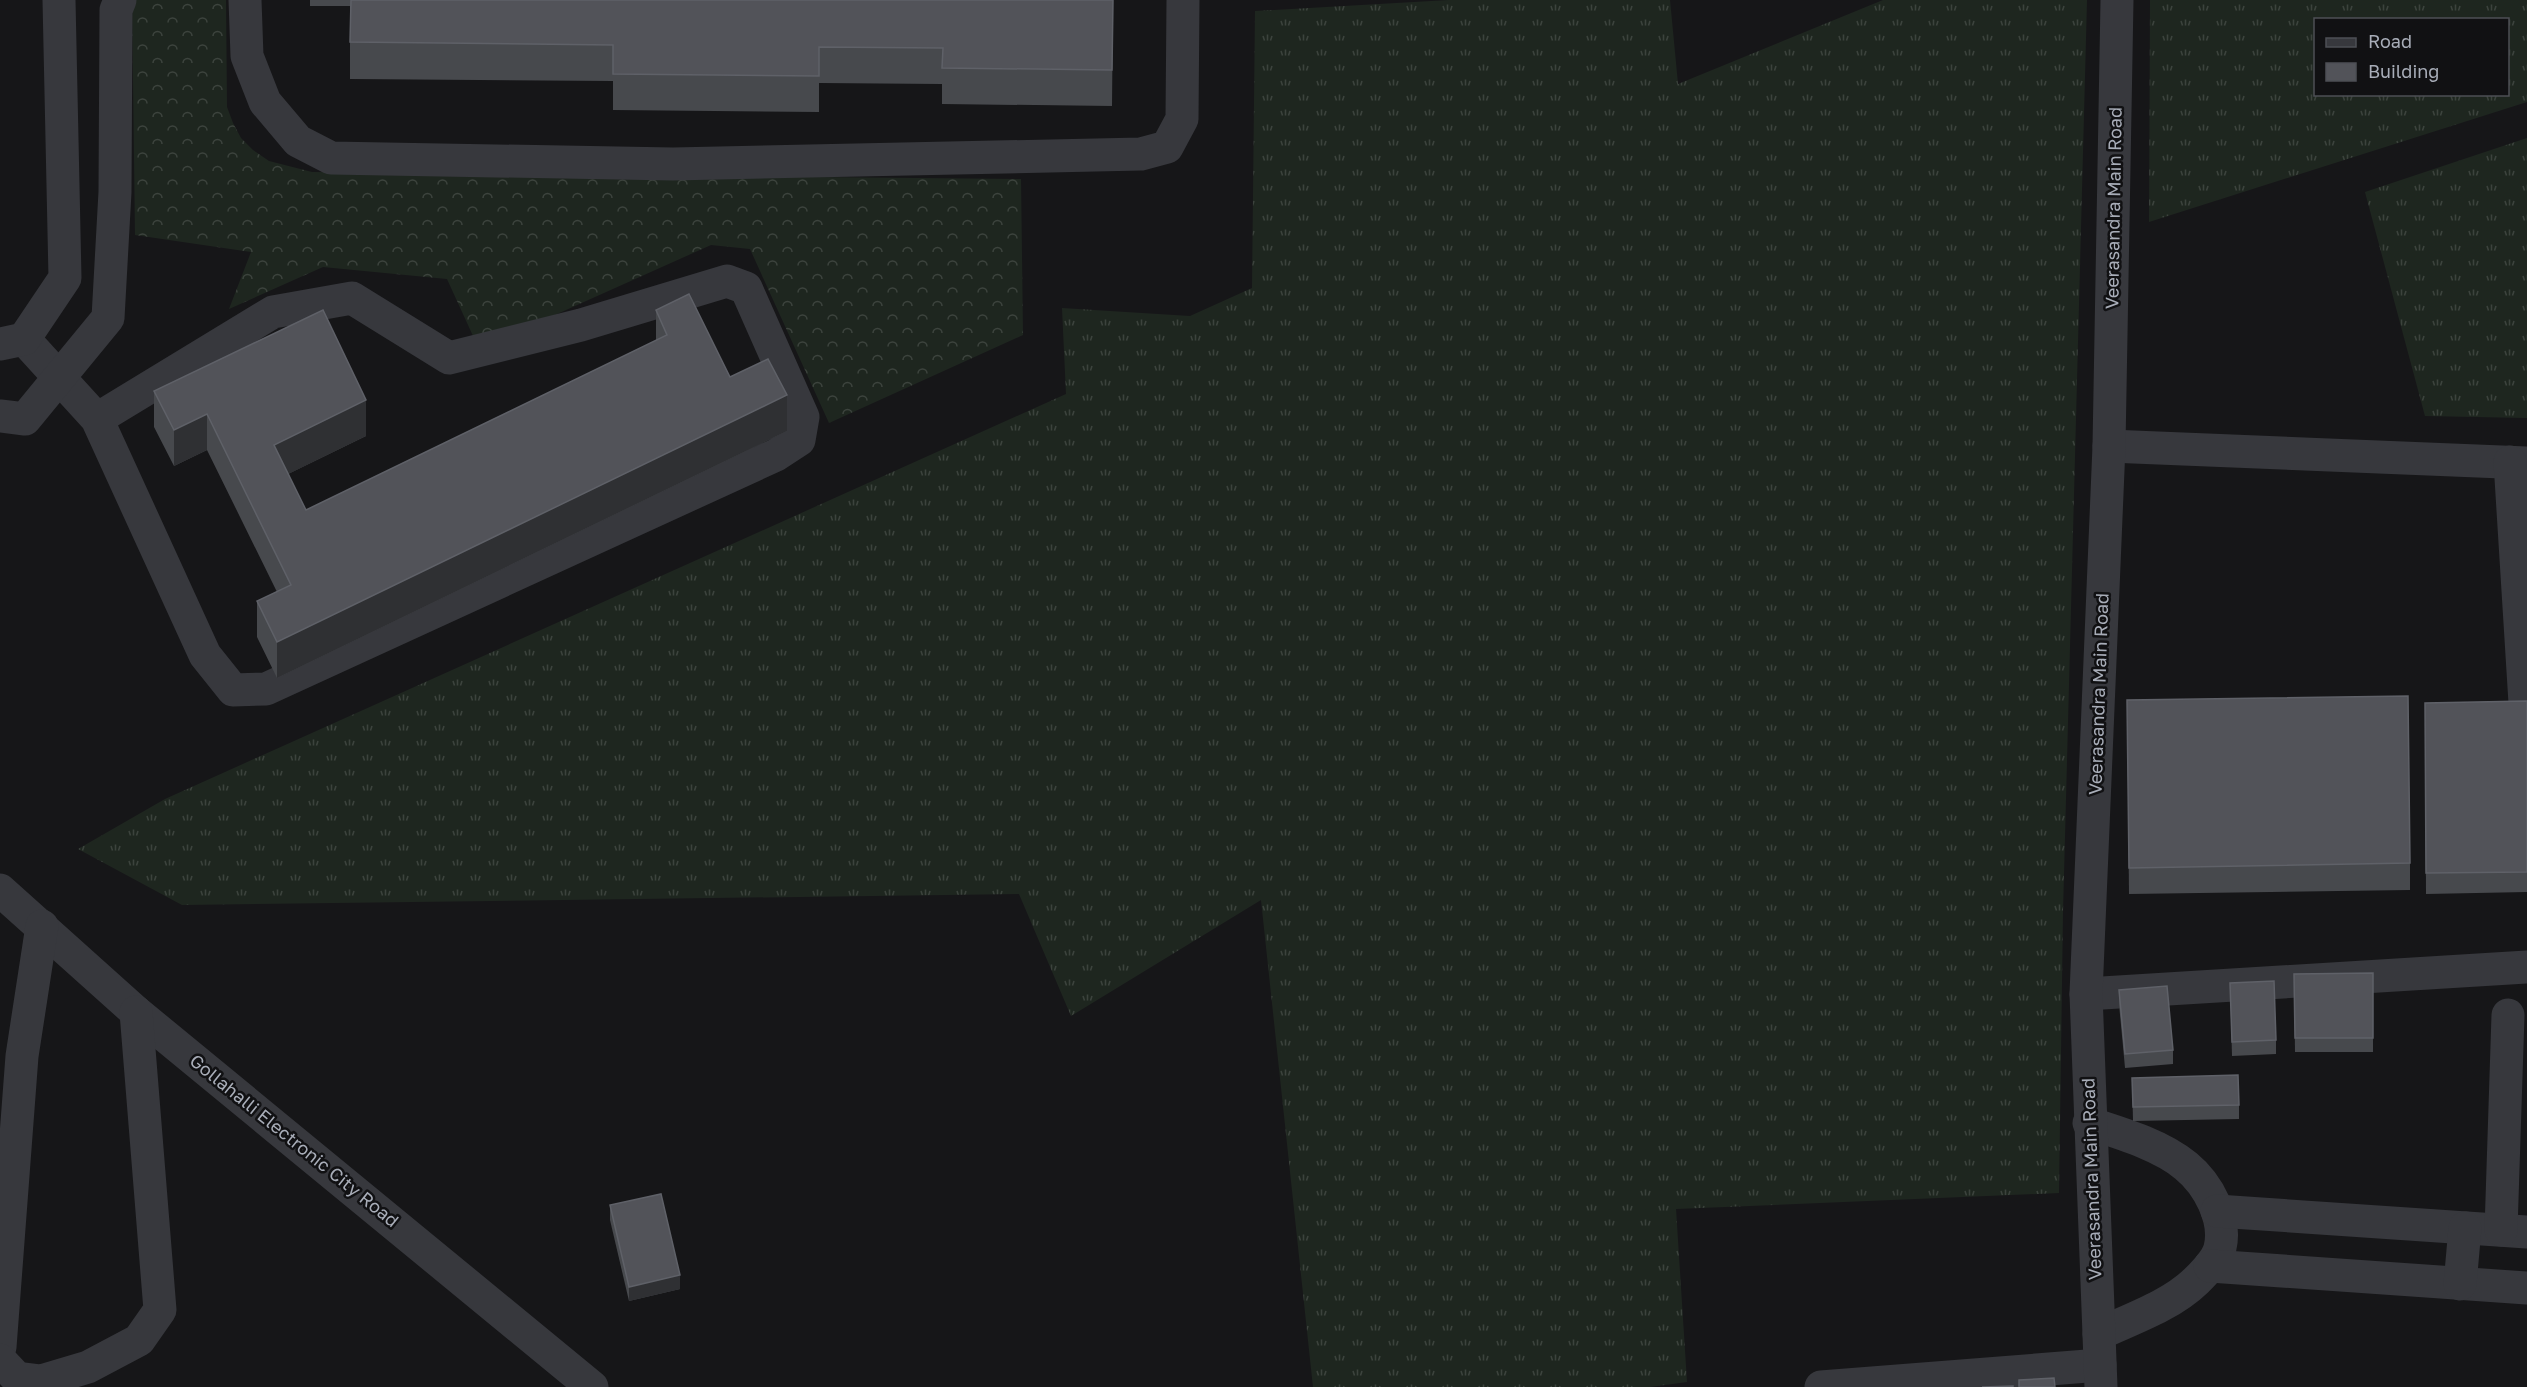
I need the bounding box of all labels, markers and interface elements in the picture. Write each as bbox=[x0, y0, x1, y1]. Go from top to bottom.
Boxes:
legend bbox=[2314, 18, 2509, 96]
text: Road bbox=[2368, 30, 2412, 52]
text: Building bbox=[2368, 60, 2439, 82]
street label: Veerasandra Main Road bbox=[2100, 107, 2126, 309]
street label: Veerasandra Main Road bbox=[2083, 592, 2113, 795]
street label: Gollahalli Electronic City Road bbox=[186, 1049, 404, 1231]
street label: Veerasandra Main Road bbox=[2076, 1078, 2106, 1281]

